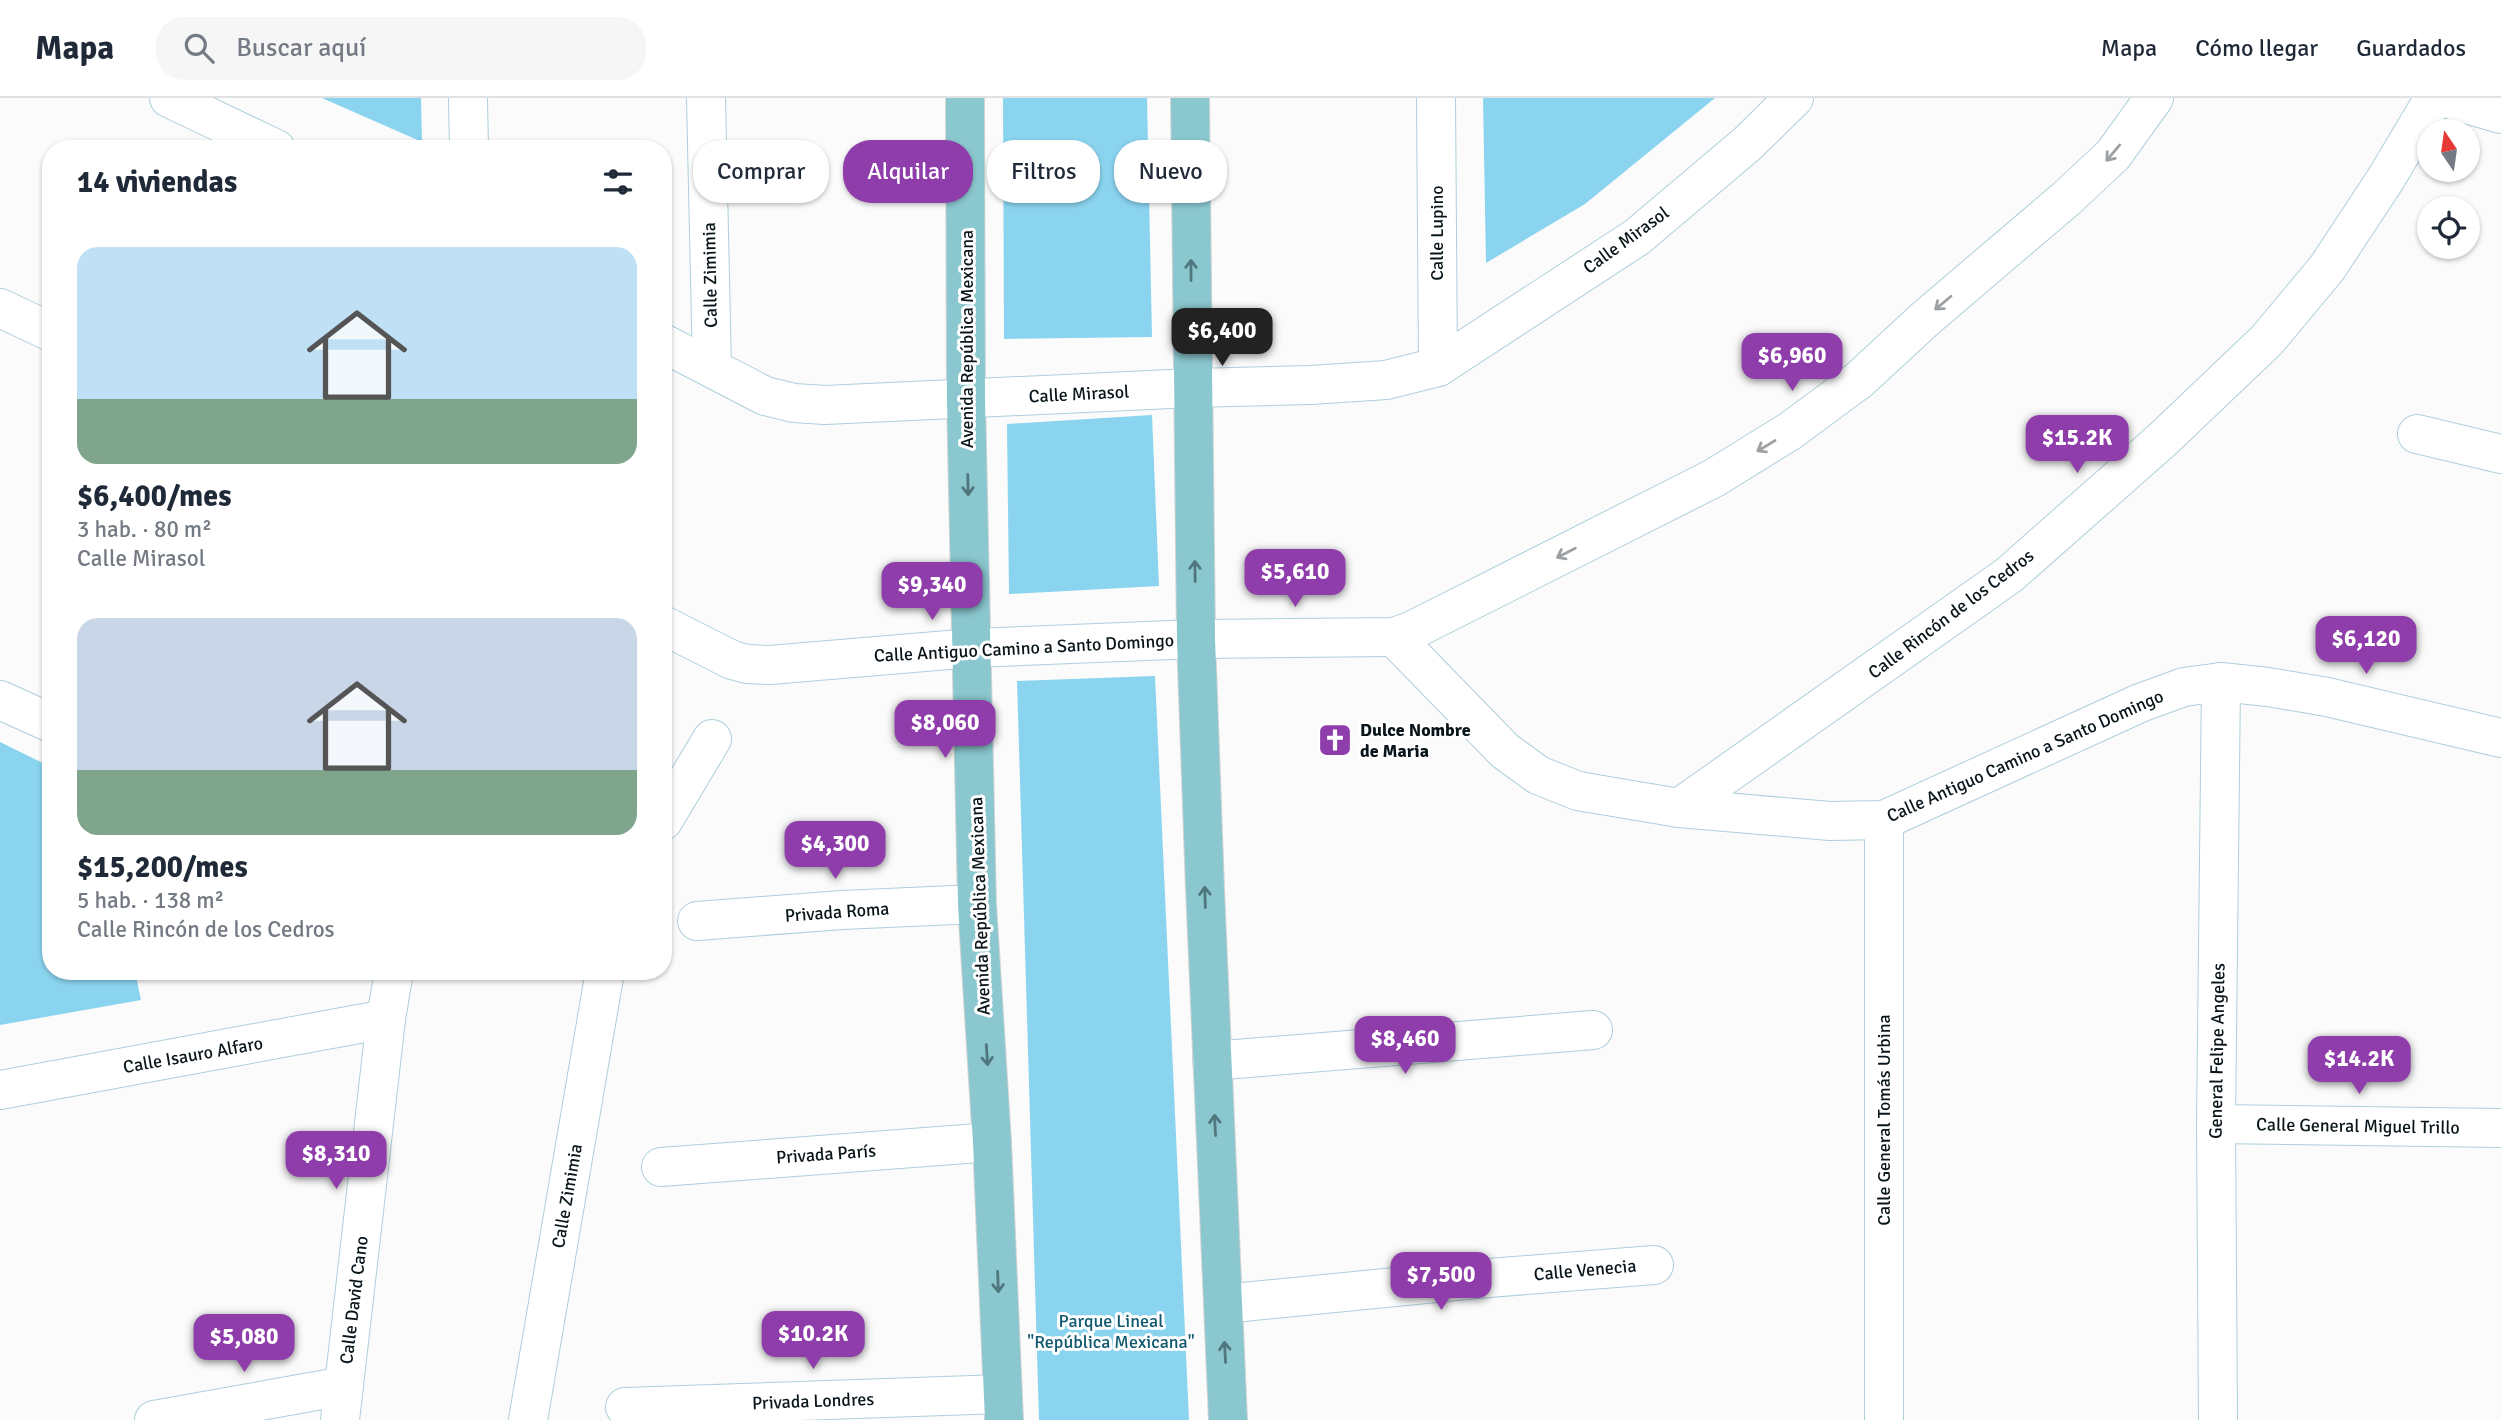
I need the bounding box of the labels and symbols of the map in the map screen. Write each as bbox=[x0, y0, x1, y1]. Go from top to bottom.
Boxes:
north arrow bbox=[2417, 119, 2480, 182]
one-way arrow bbox=[2106, 144, 2122, 162]
street label: Calle Lupino bbox=[1426, 185, 1448, 281]
street label: Calle Mirasol bbox=[1579, 202, 1673, 278]
street label: Calle Zimimia bbox=[698, 222, 722, 328]
street label: Avenida República Mexicana bbox=[956, 230, 978, 448]
one-way arrow bbox=[1185, 259, 1198, 282]
one-way arrow bbox=[1935, 296, 1953, 311]
pin: $6,400 bbox=[1165, 308, 1279, 368]
pin: $6,960 bbox=[1735, 334, 1849, 393]
street label: Calle Mirasol bbox=[1028, 380, 1130, 408]
pin: $15.2K bbox=[2020, 416, 2134, 475]
one-way arrow bbox=[1757, 439, 1777, 453]
one-way arrow bbox=[962, 473, 975, 496]
street label: Calle Rincón de los Cedros bbox=[1864, 544, 2038, 683]
one-way arrow bbox=[1556, 547, 1577, 561]
pin: $5,610 bbox=[1238, 550, 1352, 609]
one-way arrow bbox=[1188, 560, 1202, 583]
pin: $9,340 bbox=[875, 562, 989, 622]
pin: $6,120 bbox=[2309, 616, 2423, 676]
street label: Calle Antiguo Camino a Santo Domingo bbox=[873, 629, 1175, 667]
street label: Calle Antiguo Camino a Santo Domingo bbox=[1883, 685, 2167, 827]
pin: $8,060 bbox=[888, 700, 1002, 760]
place label: Dulce Nombre de Maria bbox=[1360, 719, 1471, 762]
church icon: Dulce Nombre de Maria bbox=[1316, 721, 1354, 759]
street label: Avenida República Mexicana bbox=[965, 796, 995, 1016]
pin: $4,300 bbox=[778, 822, 892, 881]
one-way arrow bbox=[1198, 886, 1211, 909]
street label: Privada Roma bbox=[784, 897, 890, 927]
street label: General Felipe Angeles bbox=[2204, 963, 2230, 1139]
street label: Calle General Tomás Urbina bbox=[1873, 1014, 1895, 1226]
pin: $8,460 bbox=[1348, 1016, 1462, 1076]
street label: Calle Isauro Alfaro bbox=[121, 1032, 265, 1078]
pin: $14.2K bbox=[2302, 1037, 2416, 1096]
one-way arrow bbox=[980, 1043, 993, 1066]
one-way arrow bbox=[1208, 1113, 1221, 1136]
street label: Calle General Miguel Trillo bbox=[2256, 1113, 2460, 1139]
pin: $8,310 bbox=[279, 1132, 393, 1191]
street label: Privada París bbox=[775, 1140, 877, 1168]
street label: Calle Zimimia bbox=[547, 1142, 587, 1250]
street label: Calle David Cano bbox=[335, 1235, 373, 1365]
pin: $7,500 bbox=[1384, 1252, 1498, 1312]
street label: Calle Venecia bbox=[1533, 1255, 1637, 1285]
one-way arrow bbox=[991, 1270, 1004, 1293]
park label: Parque Lineal "República Mexicana" bbox=[1027, 1310, 1195, 1353]
pin: $10.2K bbox=[756, 1312, 870, 1371]
pin: $5,080 bbox=[187, 1314, 301, 1374]
one-way arrow bbox=[1219, 1341, 1232, 1364]
street label: Privada Londres bbox=[752, 1388, 875, 1414]

